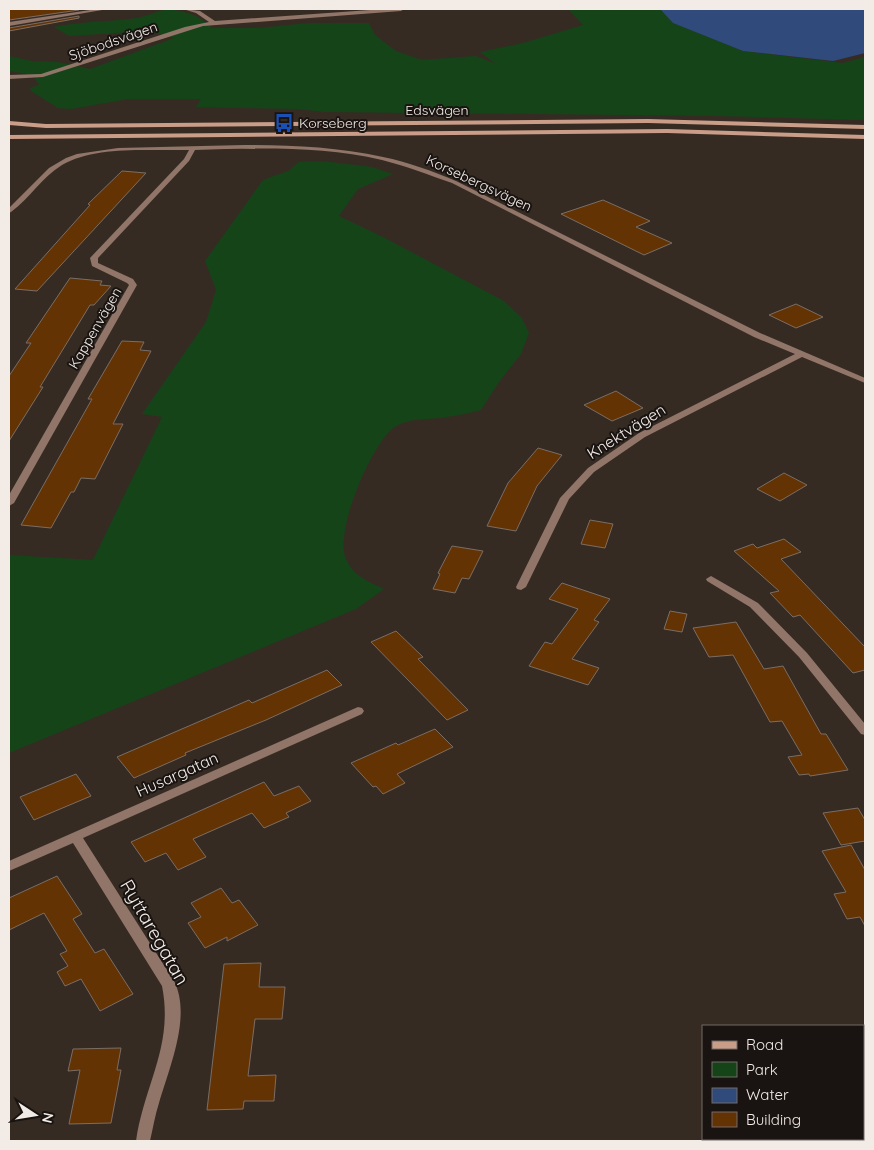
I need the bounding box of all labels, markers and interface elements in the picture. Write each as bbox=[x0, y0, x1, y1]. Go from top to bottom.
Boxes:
street label: Sjöbodsvägen bbox=[66, 17, 160, 65]
street label: Edsvägen bbox=[405, 101, 469, 119]
bus stop icon: Korseberg bbox=[273, 112, 295, 134]
place label: Korseberg bbox=[299, 114, 367, 132]
street label: Korsebergsvägen bbox=[423, 151, 535, 215]
street label: Kappenvägen bbox=[64, 284, 126, 372]
street label: Knektvägen bbox=[583, 399, 669, 463]
street label: Husargatan bbox=[133, 747, 221, 801]
street label: Ryttaregatan bbox=[115, 875, 195, 989]
legend bbox=[702, 1025, 864, 1140]
text: Road bbox=[746, 1035, 783, 1054]
text: Park bbox=[746, 1060, 778, 1079]
text: Water bbox=[746, 1085, 789, 1104]
north arrow bbox=[10, 1090, 60, 1140]
text: Building bbox=[746, 1110, 801, 1129]
text: N bbox=[38, 1111, 58, 1125]

